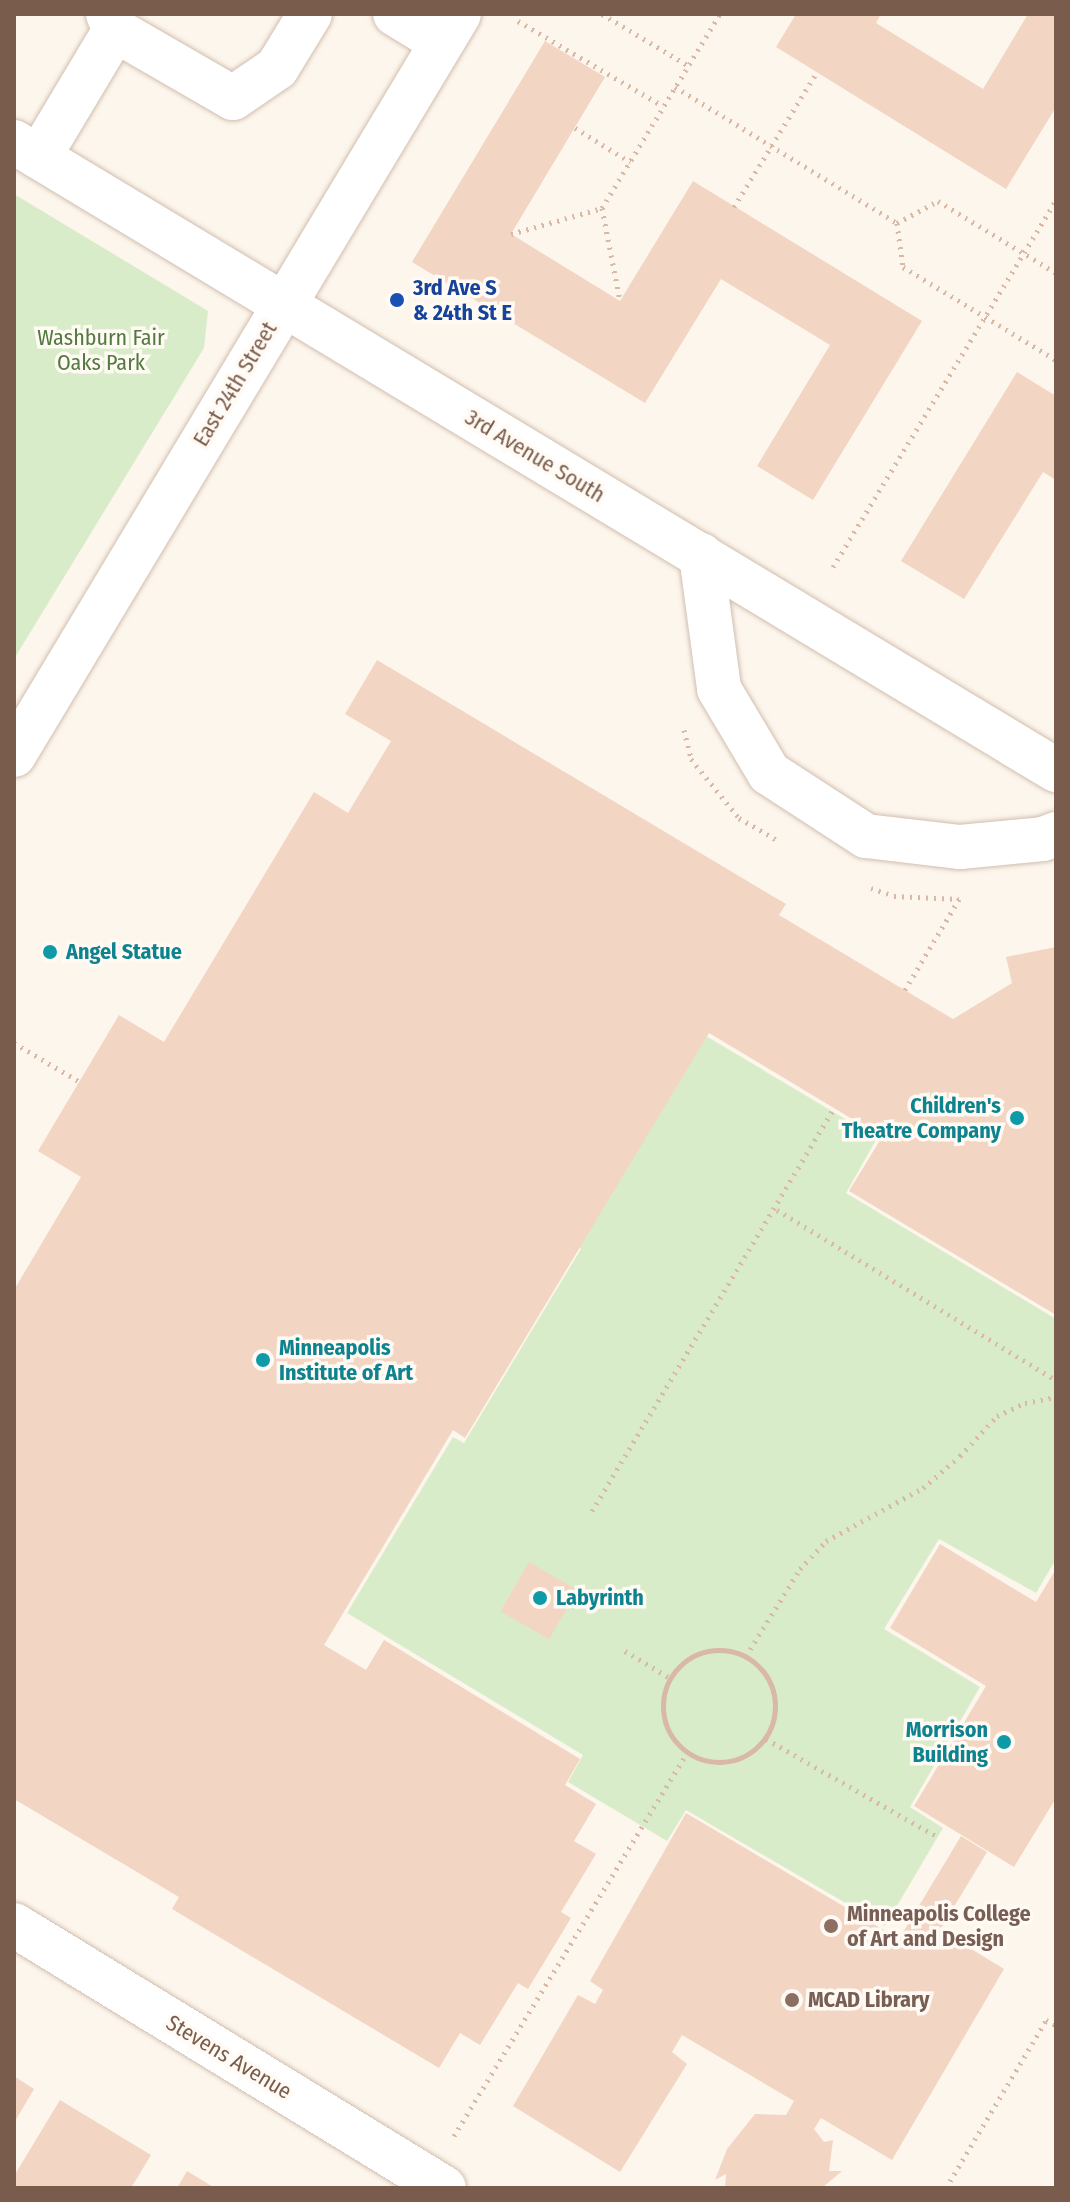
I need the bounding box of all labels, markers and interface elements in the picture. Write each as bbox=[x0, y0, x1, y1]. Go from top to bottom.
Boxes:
place label: 3rd Ave S & 24th St E bbox=[413, 274, 512, 326]
marker: 3rd Ave S & 24th St E bbox=[388, 291, 406, 309]
street label: East 24th Street bbox=[188, 317, 282, 451]
park label: Washburn Fair Oaks Park bbox=[37, 324, 165, 376]
street label: 3rd Avenue South bbox=[460, 404, 610, 508]
place label: Angel Statue bbox=[66, 939, 182, 965]
marker: Angel Statue bbox=[41, 943, 59, 961]
place label: Children's Theatre Company bbox=[842, 1092, 1001, 1144]
marker: Children's Theatre Company bbox=[1008, 1109, 1026, 1127]
place label: Minneapolis Institute of Art bbox=[279, 1334, 413, 1386]
marker: Minneapolis Institute of Art bbox=[254, 1351, 272, 1369]
place label: Labyrinth bbox=[556, 1585, 644, 1611]
marker: Labyrinth bbox=[531, 1589, 549, 1607]
place label: Morrison Building bbox=[906, 1716, 988, 1768]
marker: Morrison Building bbox=[995, 1733, 1013, 1751]
place label: Minneapolis College of Art and Design bbox=[847, 1900, 1031, 1952]
marker: Minneapolis College of Art and Design bbox=[822, 1917, 840, 1935]
place label: MCAD Library bbox=[808, 1987, 930, 2013]
marker: MCAD Library bbox=[783, 1991, 801, 2009]
street label: Stevens Avenue bbox=[162, 2009, 296, 2105]

